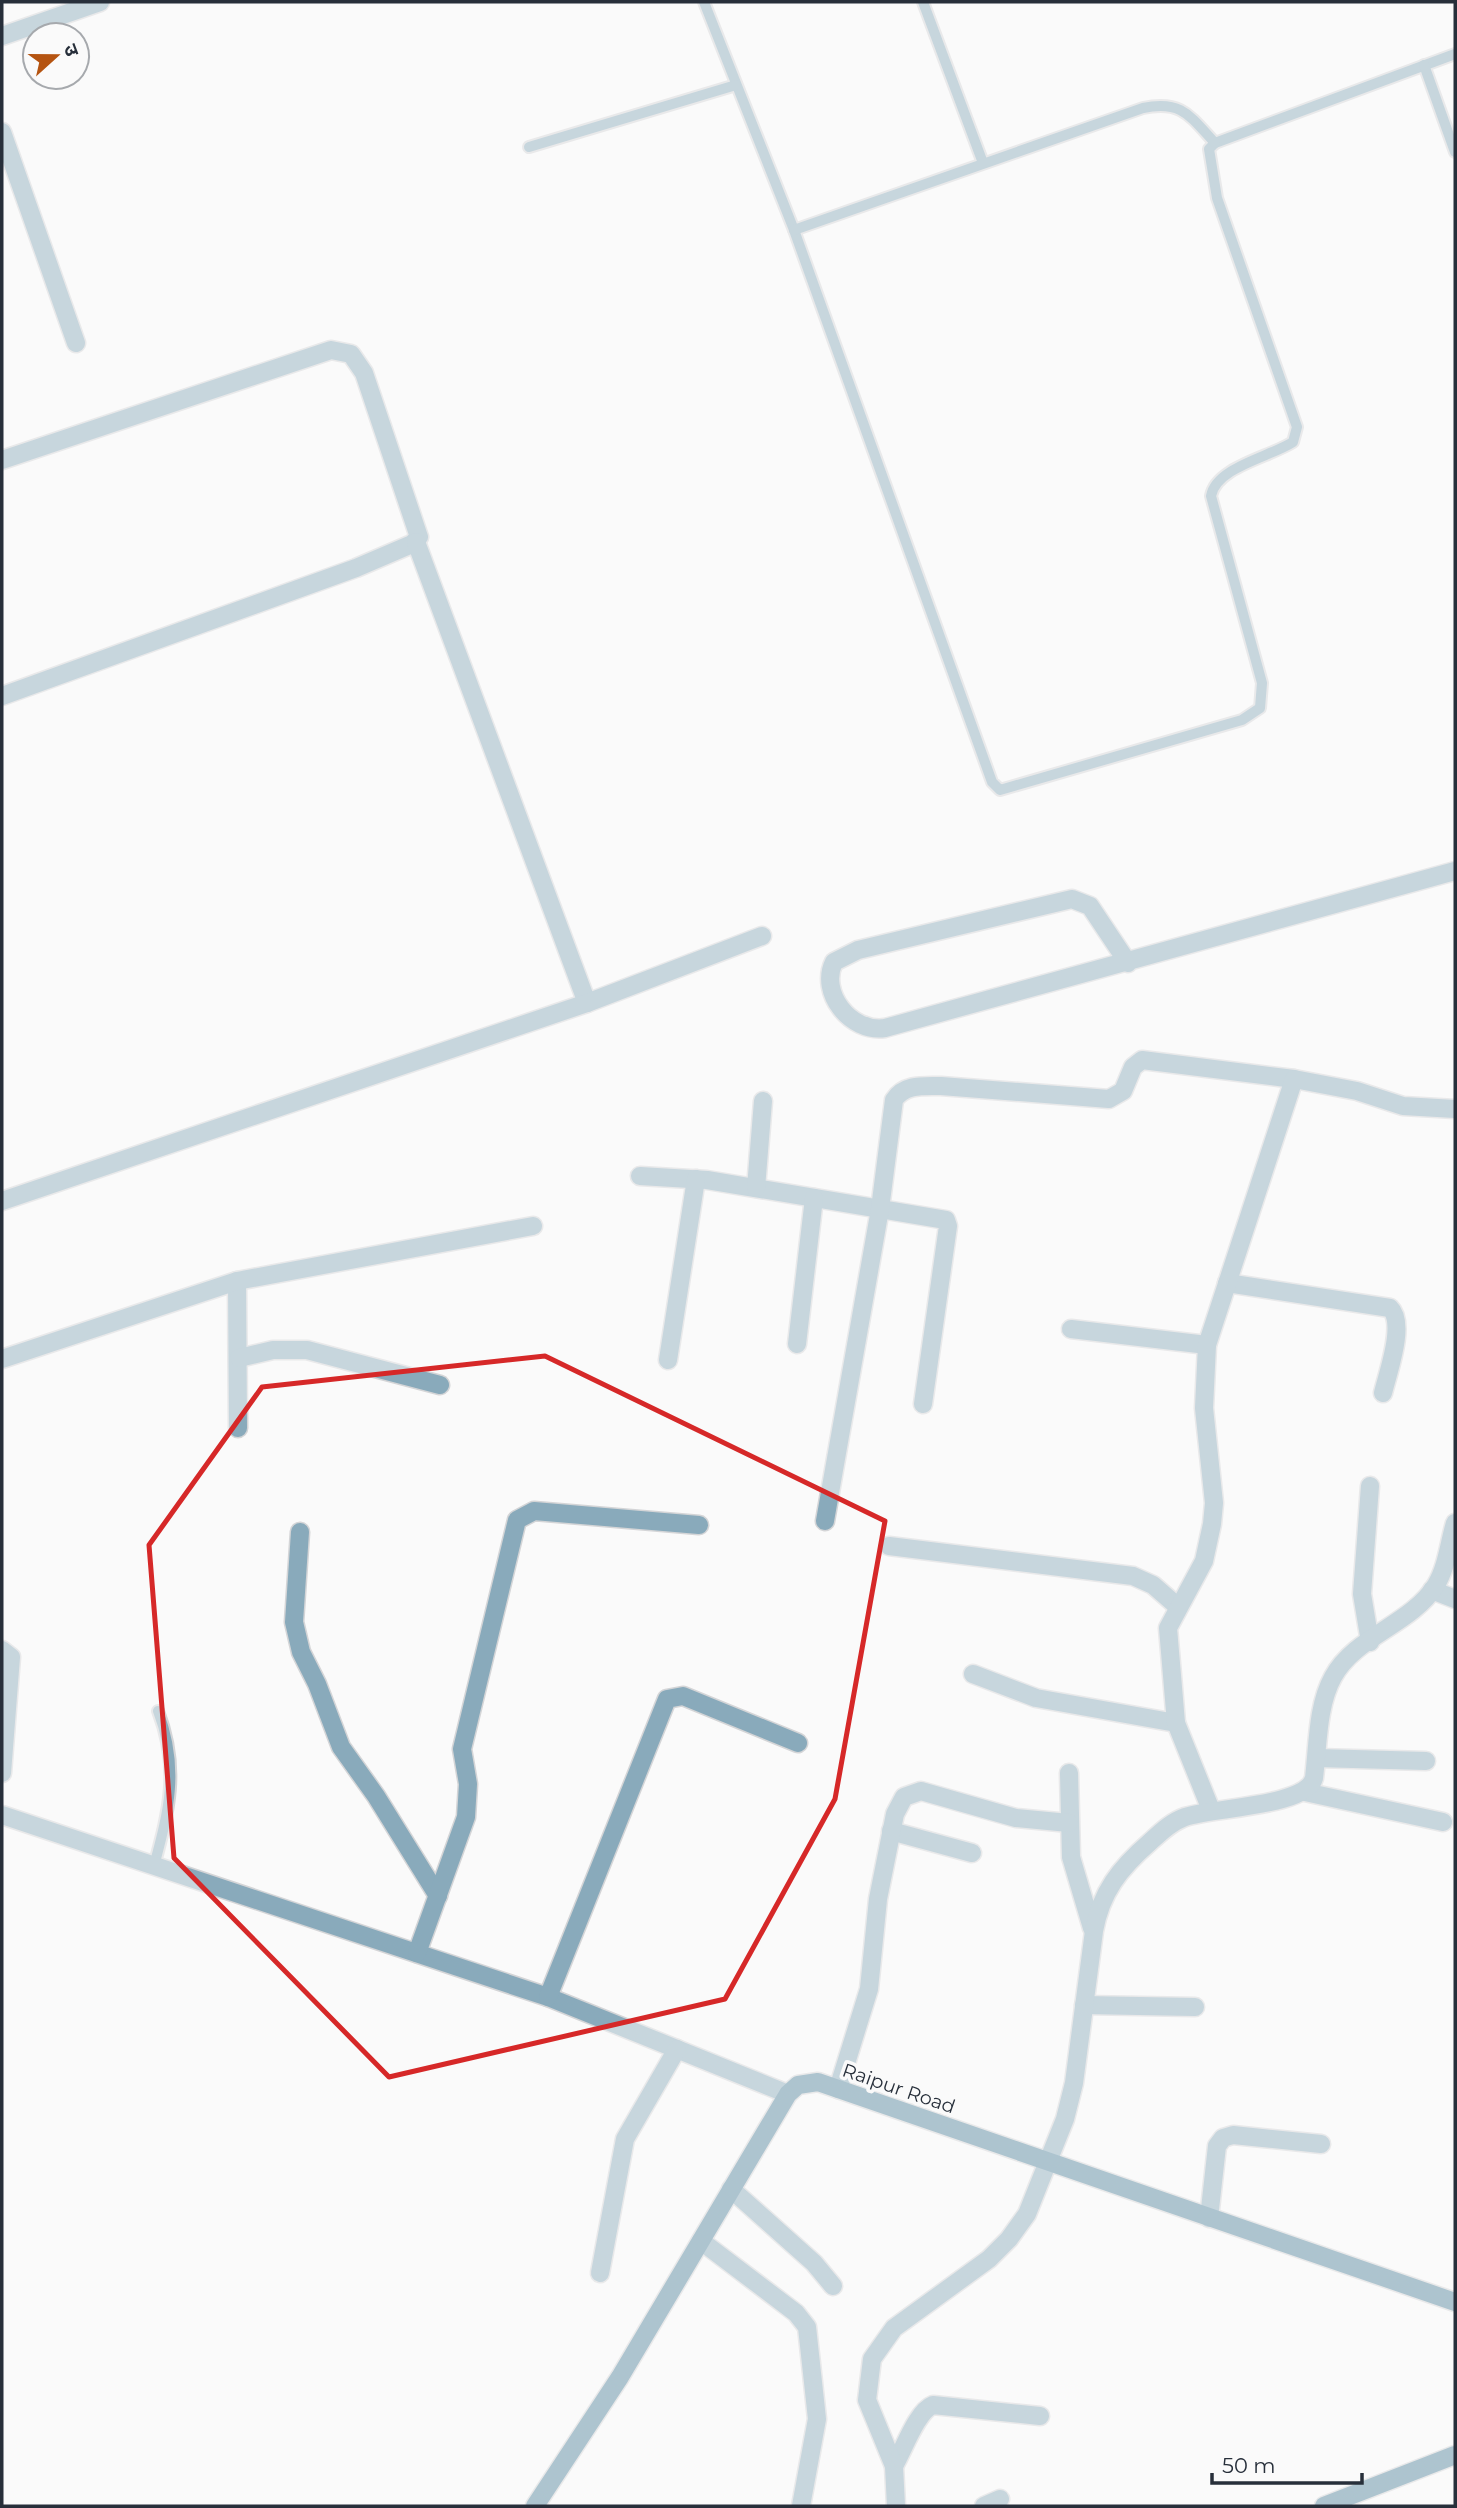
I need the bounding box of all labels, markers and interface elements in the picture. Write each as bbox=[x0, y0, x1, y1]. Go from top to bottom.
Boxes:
north arrow bbox=[21, 21, 91, 91]
text: उ bbox=[59, 41, 84, 60]
street label: Raipur Road bbox=[839, 2058, 958, 2119]
scale bar bbox=[1212, 2442, 1362, 2486]
text: 50 m bbox=[1222, 2453, 1276, 2478]

